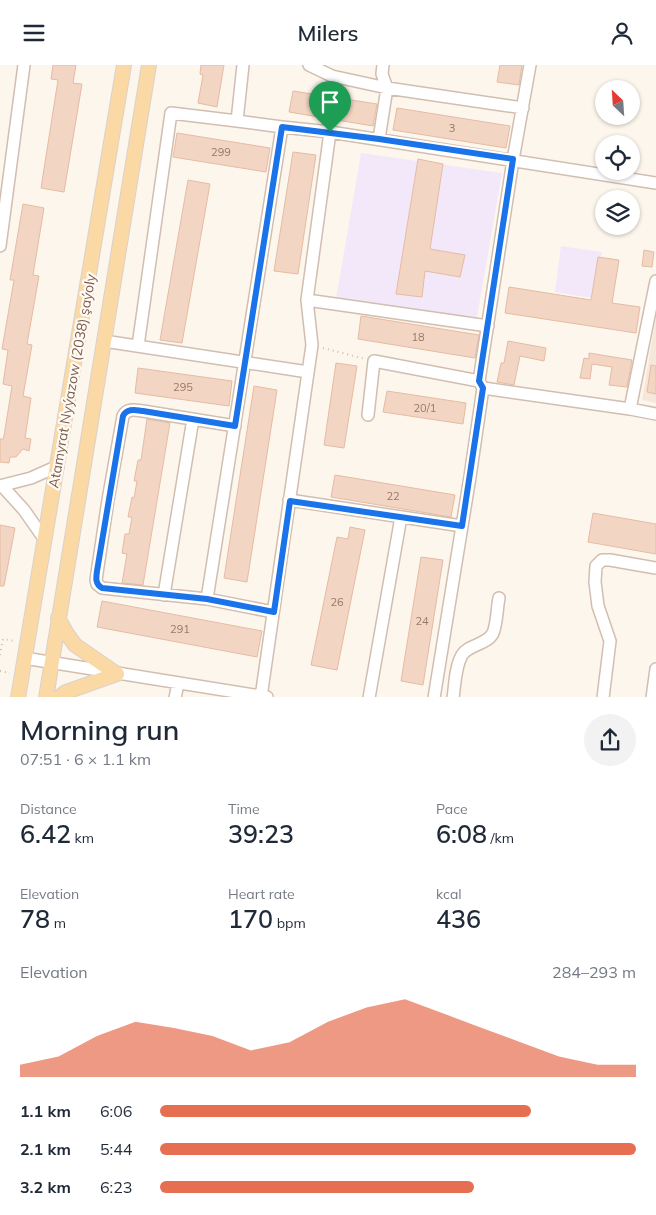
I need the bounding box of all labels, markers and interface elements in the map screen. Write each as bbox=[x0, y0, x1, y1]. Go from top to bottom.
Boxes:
icon: menu bbox=[20, 19, 48, 47]
text: Milers bbox=[297, 19, 359, 47]
icon: person bbox=[608, 19, 636, 47]
north arrow bbox=[595, 80, 640, 125]
map controls bbox=[595, 80, 640, 235]
pin bbox=[309, 81, 351, 132]
icon: arrive bbox=[316, 88, 344, 116]
house number: 3 bbox=[449, 121, 455, 135]
button: locate bbox=[595, 135, 640, 180]
house number: 299 bbox=[211, 145, 231, 159]
button: layers bbox=[595, 190, 640, 235]
street label: Atamyrat Nyýazow (2038) şaýoly bbox=[44, 272, 100, 489]
house number: 18 bbox=[411, 330, 425, 344]
house number: 295 bbox=[173, 380, 193, 394]
house number: 20/1 bbox=[414, 401, 436, 415]
house number: 22 bbox=[386, 489, 400, 503]
house number: 26 bbox=[330, 595, 344, 609]
house number: 24 bbox=[415, 614, 429, 628]
house number: 291 bbox=[170, 622, 190, 636]
text: Morning run bbox=[20, 712, 179, 747]
button: share bbox=[584, 714, 636, 766]
text: 07:51 · 6 × 1.1 km bbox=[20, 749, 151, 769]
text: Distance bbox=[20, 800, 77, 818]
text: Time bbox=[228, 800, 260, 818]
text: Pace bbox=[436, 800, 468, 818]
text: 6.42 bbox=[20, 818, 71, 849]
text: 39:23 bbox=[228, 818, 294, 849]
text: 6:08 bbox=[436, 818, 487, 849]
text: km bbox=[71, 829, 94, 847]
text: /km bbox=[487, 829, 514, 847]
text: Elevation bbox=[20, 885, 79, 903]
text: Heart rate bbox=[228, 885, 295, 903]
text: kcal bbox=[436, 885, 462, 903]
text: 78 bbox=[20, 903, 50, 934]
text: 170 bbox=[228, 903, 273, 934]
text: 436 bbox=[436, 903, 481, 934]
text: m bbox=[50, 914, 66, 932]
text: bpm bbox=[273, 914, 306, 932]
text: Elevation bbox=[20, 962, 88, 982]
text: 284–293 m bbox=[552, 962, 636, 982]
text: 1.1 km bbox=[20, 1101, 71, 1121]
text: 6:06 bbox=[100, 1101, 132, 1121]
text: 2.1 km bbox=[20, 1139, 71, 1159]
text: 5:44 bbox=[100, 1139, 132, 1159]
text: 3.2 km bbox=[20, 1177, 71, 1197]
text: 6:23 bbox=[100, 1177, 132, 1197]

